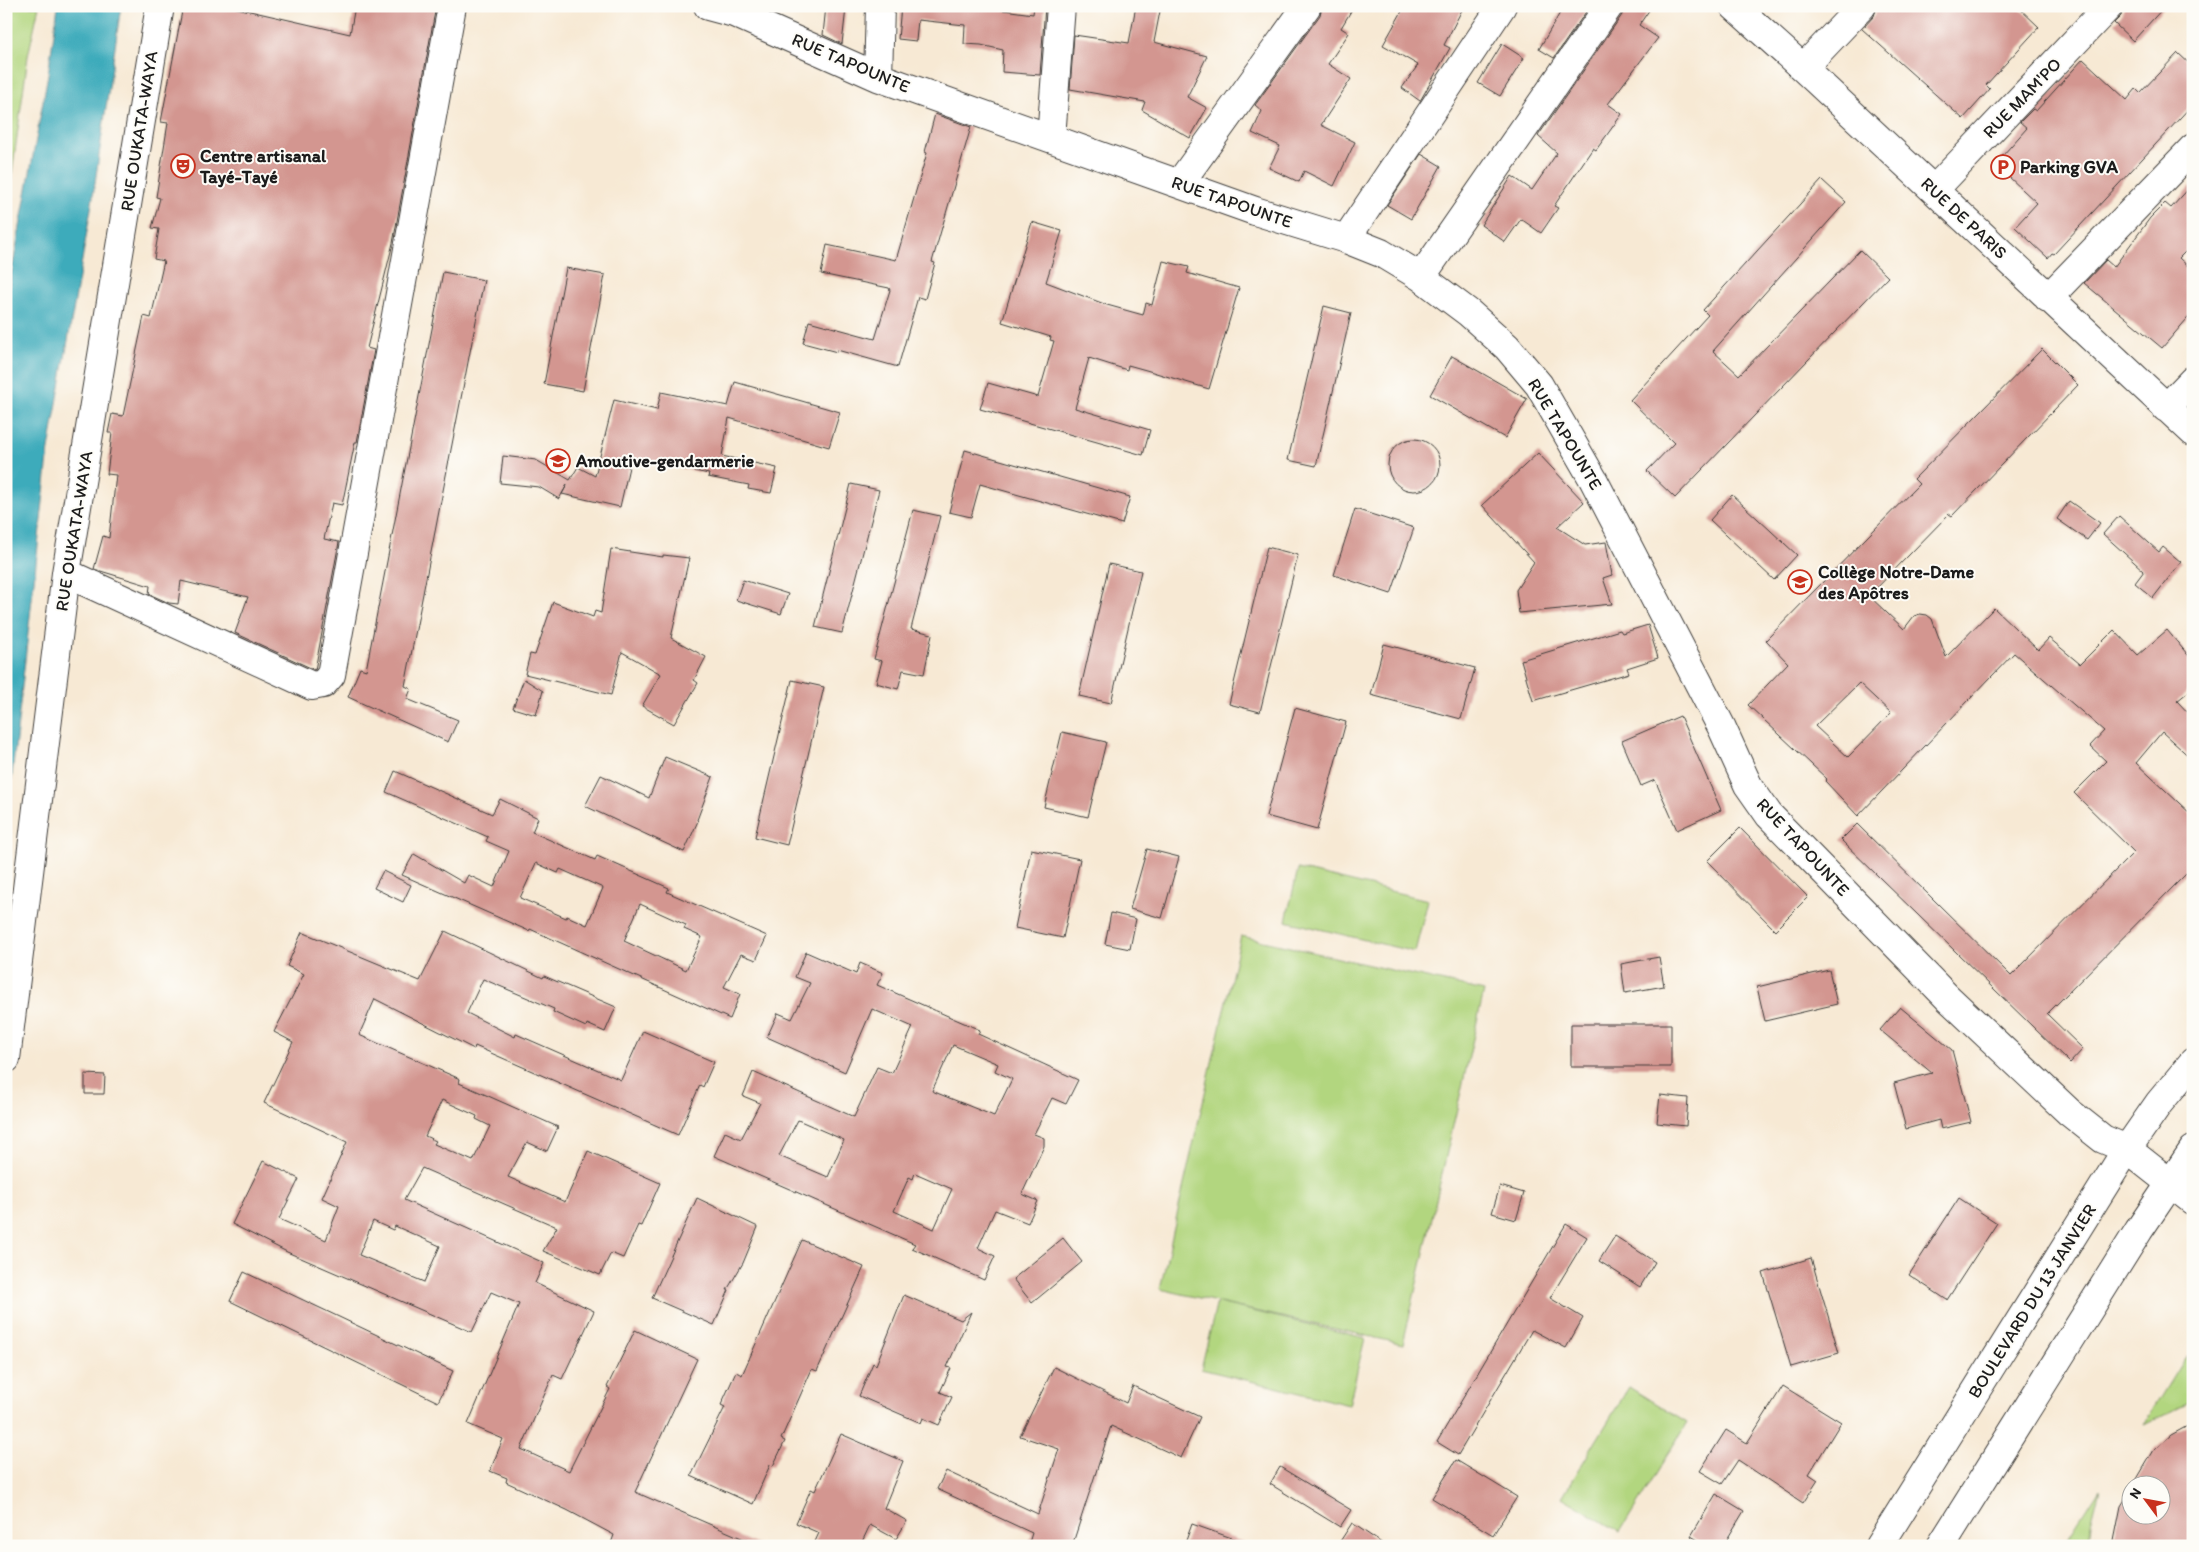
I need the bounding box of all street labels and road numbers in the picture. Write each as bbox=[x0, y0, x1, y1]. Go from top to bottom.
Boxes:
street label: RUE TAPOUNTE bbox=[789, 28, 913, 98]
street label: RUE OUKATA-WAYA bbox=[115, 49, 163, 213]
street label: RUE MAM'PO bbox=[1978, 53, 2066, 143]
street label: RUE TAPOUNTE bbox=[1169, 171, 1295, 233]
street label: RUE DE PARIS bbox=[1916, 172, 2012, 264]
street label: RUE TAPOUNTE bbox=[1523, 374, 1607, 494]
street label: RUE OUKATA-WAYA bbox=[50, 449, 98, 613]
street label: RUE TAPOUNTE bbox=[1752, 793, 1854, 901]
street label: BOULEVARD DU 13 JANVIER bbox=[1963, 1200, 2101, 1402]

